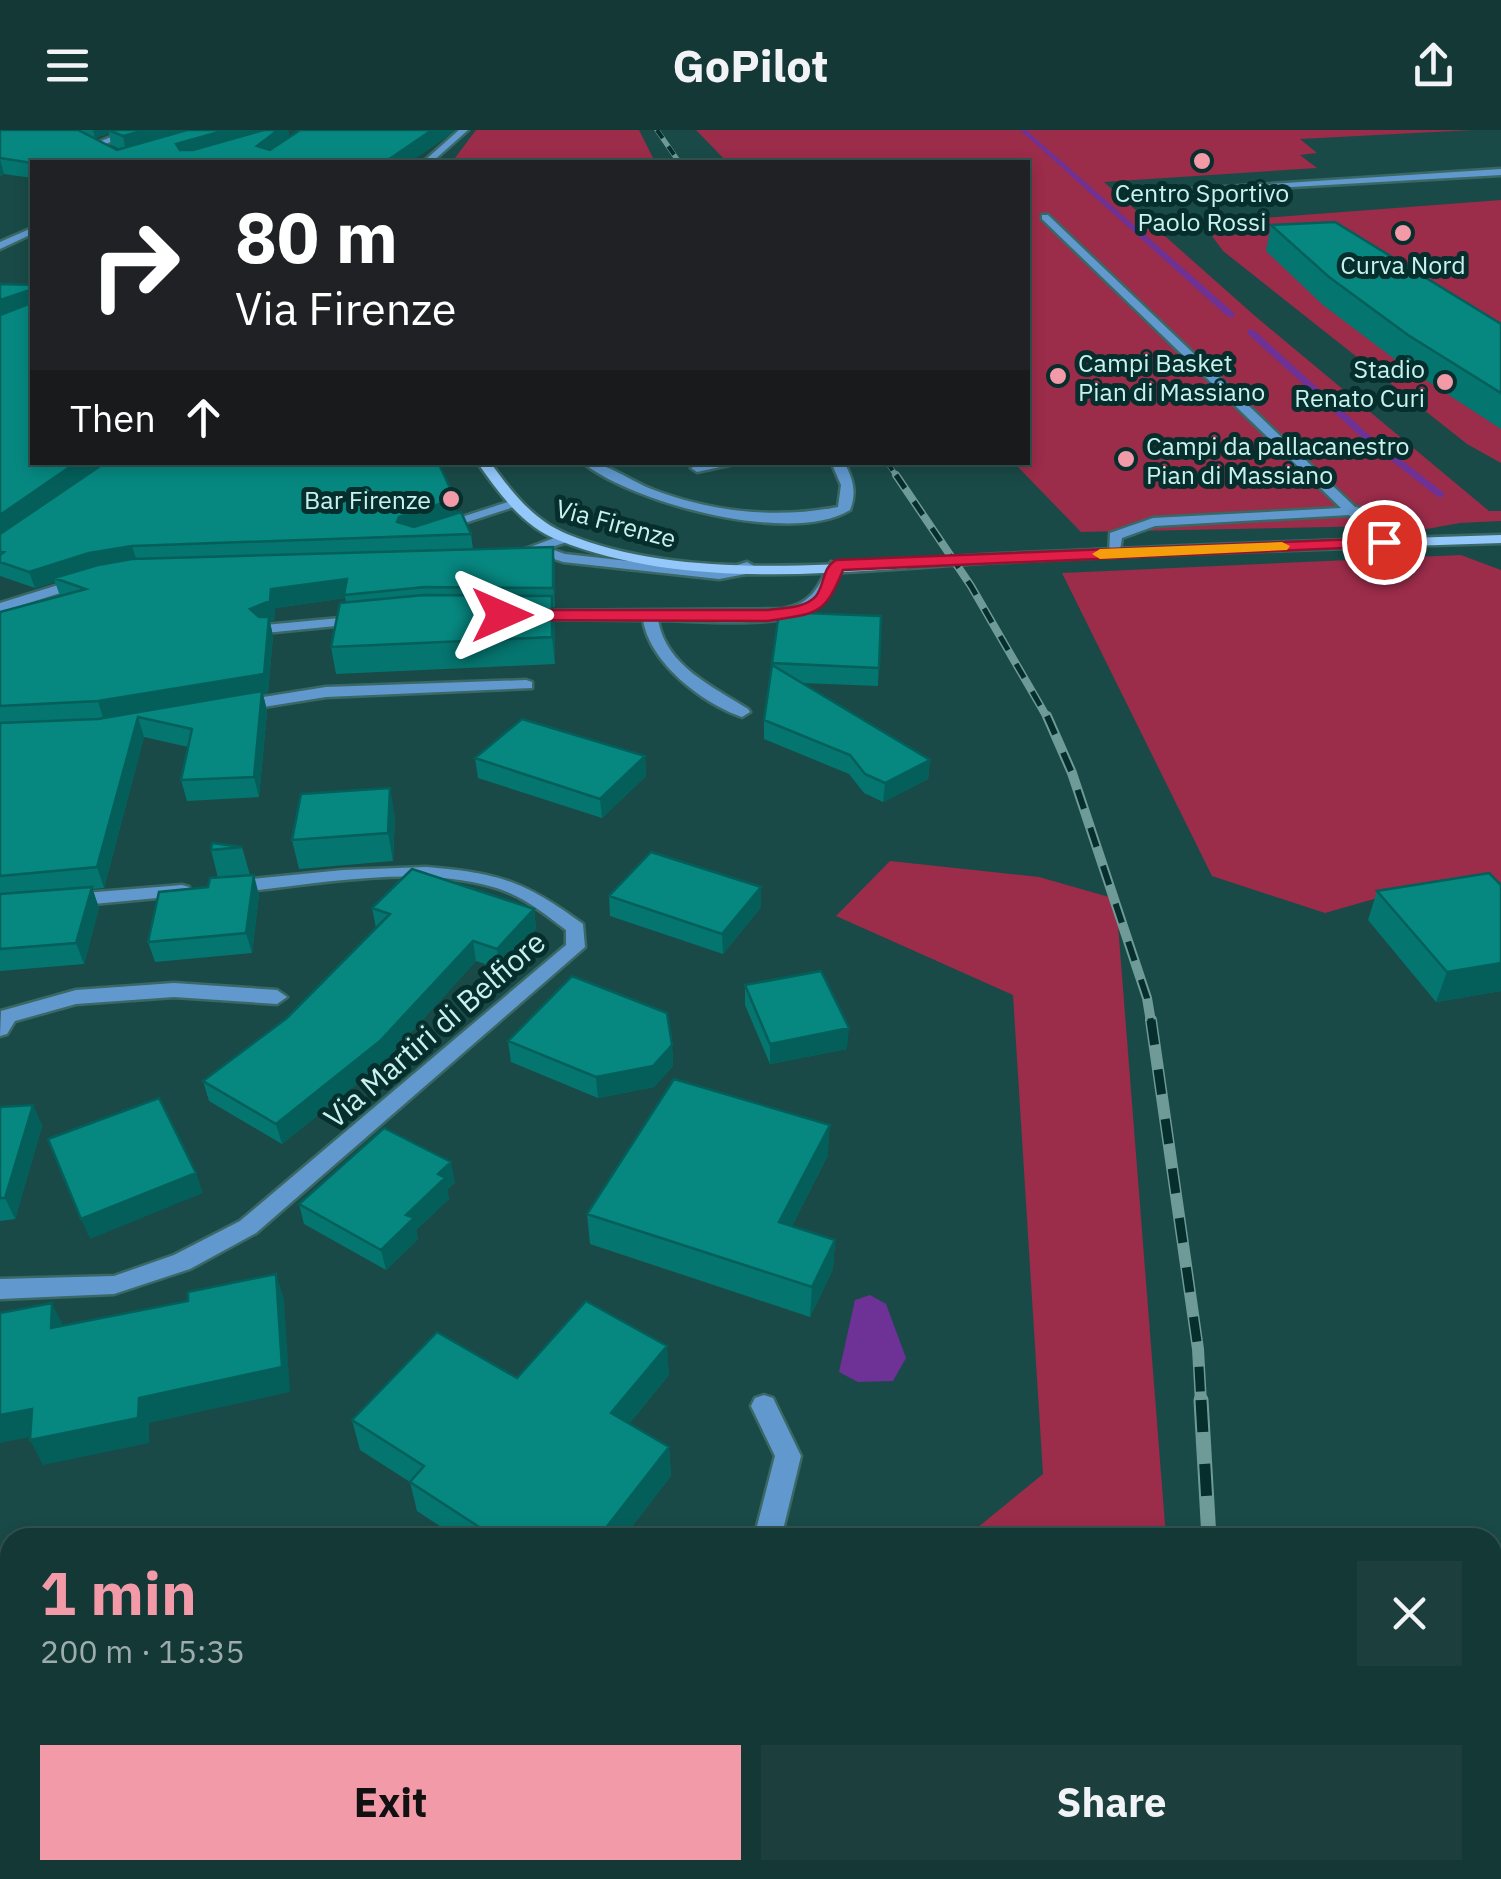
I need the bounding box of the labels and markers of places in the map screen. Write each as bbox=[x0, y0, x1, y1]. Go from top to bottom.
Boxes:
marker: Centro Sportivo Paolo Rossi bbox=[1191, 150, 1213, 172]
place label: Centro Sportivo Paolo Rossi bbox=[1115, 176, 1289, 238]
marker: Curva Nord bbox=[1392, 222, 1414, 244]
place label: Curva Nord bbox=[1340, 248, 1466, 281]
place label: Campi Basket Pian di Massiano bbox=[1078, 346, 1265, 408]
place label: Stadio Renato Curi bbox=[1294, 352, 1425, 414]
marker: Campi Basket Pian di Massiano bbox=[1047, 365, 1069, 387]
marker: Stadio Renato Curi bbox=[1434, 371, 1456, 393]
place label: Campi da pallacanestro Pian di Massiano bbox=[1146, 429, 1409, 491]
marker: Campi da pallacanestro Pian di Massiano bbox=[1115, 448, 1137, 470]
place label: Bar Firenze bbox=[304, 483, 431, 516]
marker: Bar Firenze bbox=[440, 488, 462, 510]
pin bbox=[1342, 500, 1427, 585]

